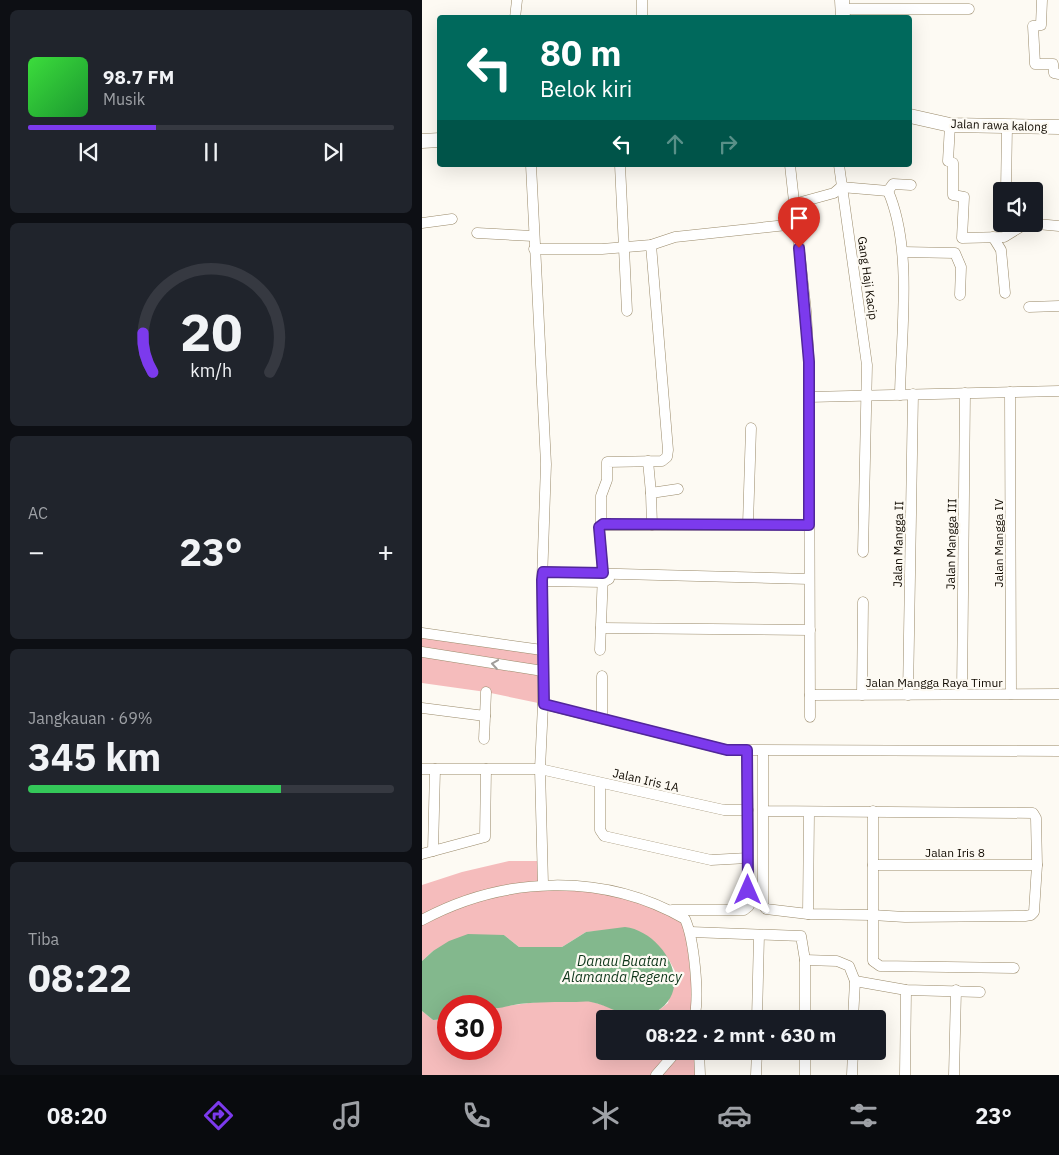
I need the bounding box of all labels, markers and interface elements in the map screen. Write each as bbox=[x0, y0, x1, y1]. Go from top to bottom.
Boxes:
text: 80 m bbox=[540, 30, 622, 76]
icon: left bbox=[457, 35, 522, 100]
text: 98.7 FM bbox=[103, 65, 174, 89]
text: Belok kiri bbox=[540, 74, 632, 103]
text: Musik bbox=[103, 89, 145, 109]
street label: Jalan rawa kalong bbox=[950, 116, 1048, 134]
icon: left bbox=[608, 130, 636, 158]
icon: ahead bbox=[661, 130, 689, 158]
icon: right bbox=[714, 130, 742, 158]
icon: previous bbox=[75, 138, 103, 166]
icon: pause bbox=[197, 138, 225, 166]
icon: next bbox=[319, 138, 347, 166]
map controls bbox=[993, 182, 1043, 232]
button: sound bbox=[993, 182, 1043, 232]
pin bbox=[778, 197, 820, 248]
icon: arrive bbox=[785, 204, 813, 232]
street label: Gang Haji Kacip bbox=[855, 235, 881, 321]
text: 20 bbox=[180, 298, 242, 365]
text: km/h bbox=[190, 359, 232, 382]
street label: Jalan Mangga III bbox=[943, 498, 959, 590]
street label: Jalan Mangga IV bbox=[991, 498, 1006, 587]
street label: Jalan Mangga II bbox=[890, 501, 906, 587]
text: AC bbox=[28, 503, 48, 523]
text: 23° bbox=[179, 527, 243, 576]
text: − bbox=[28, 533, 45, 570]
text: + bbox=[377, 533, 394, 570]
one-way arrow bbox=[490, 659, 499, 669]
street label: Jalan Mangga Raya Timur bbox=[865, 675, 1003, 690]
text: Jangkauan · 69% bbox=[28, 708, 153, 728]
text: 345 km bbox=[28, 732, 161, 781]
street label: Jalan Iris 1A bbox=[611, 765, 681, 795]
street label: Jalan Iris 8 bbox=[925, 845, 985, 860]
position arrow bbox=[721, 863, 773, 915]
text: Tiba bbox=[28, 929, 59, 949]
water label: Danau Buatan Alamanda Regency bbox=[561, 952, 683, 986]
text: 08:22 bbox=[28, 953, 132, 1002]
speed limit sign: 30 bbox=[437, 995, 502, 1060]
text: 08:22 · 2 mnt · 630 m bbox=[646, 1023, 836, 1047]
icon: directions bbox=[201, 1098, 236, 1133]
icon: music bbox=[330, 1098, 365, 1133]
icon: phone bbox=[459, 1098, 494, 1133]
icon: climate bbox=[588, 1098, 623, 1133]
icon: car bbox=[717, 1098, 752, 1133]
icon: filters bbox=[846, 1098, 881, 1133]
text: 08:20 bbox=[47, 1101, 107, 1130]
text: 23° bbox=[975, 1101, 1012, 1130]

